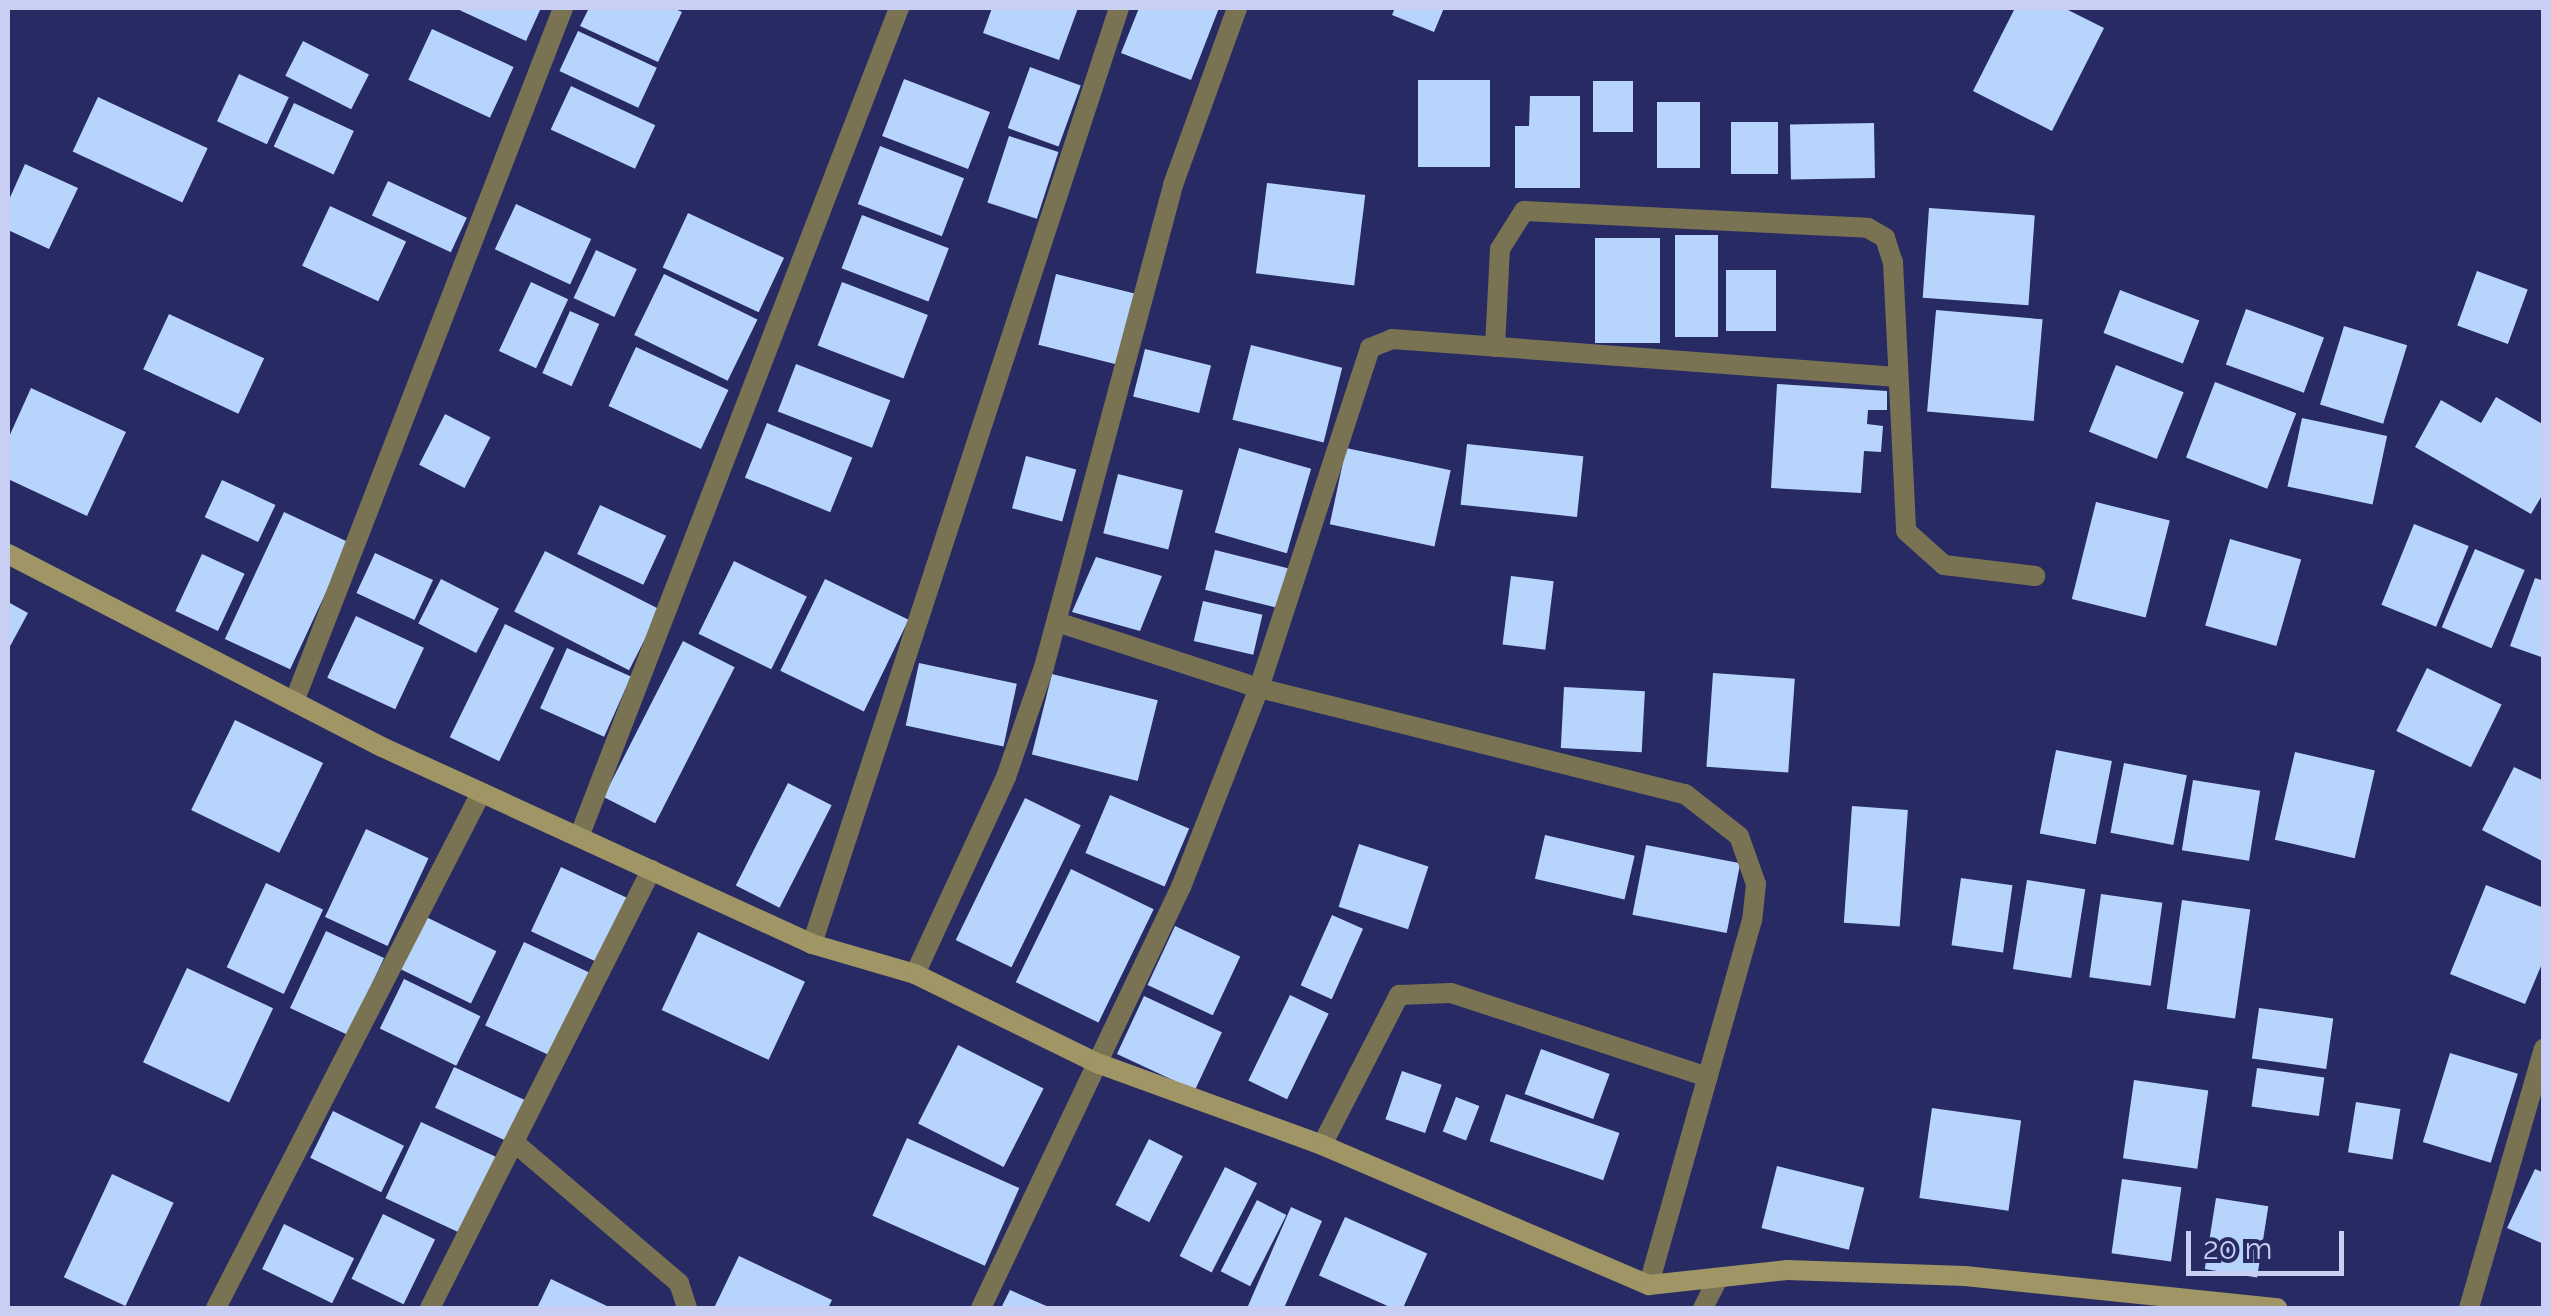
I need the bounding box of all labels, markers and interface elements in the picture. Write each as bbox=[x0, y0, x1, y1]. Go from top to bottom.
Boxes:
scale bar bbox=[2191, 1211, 2348, 1273]
text: 20 m bbox=[2203, 1231, 2272, 1266]

